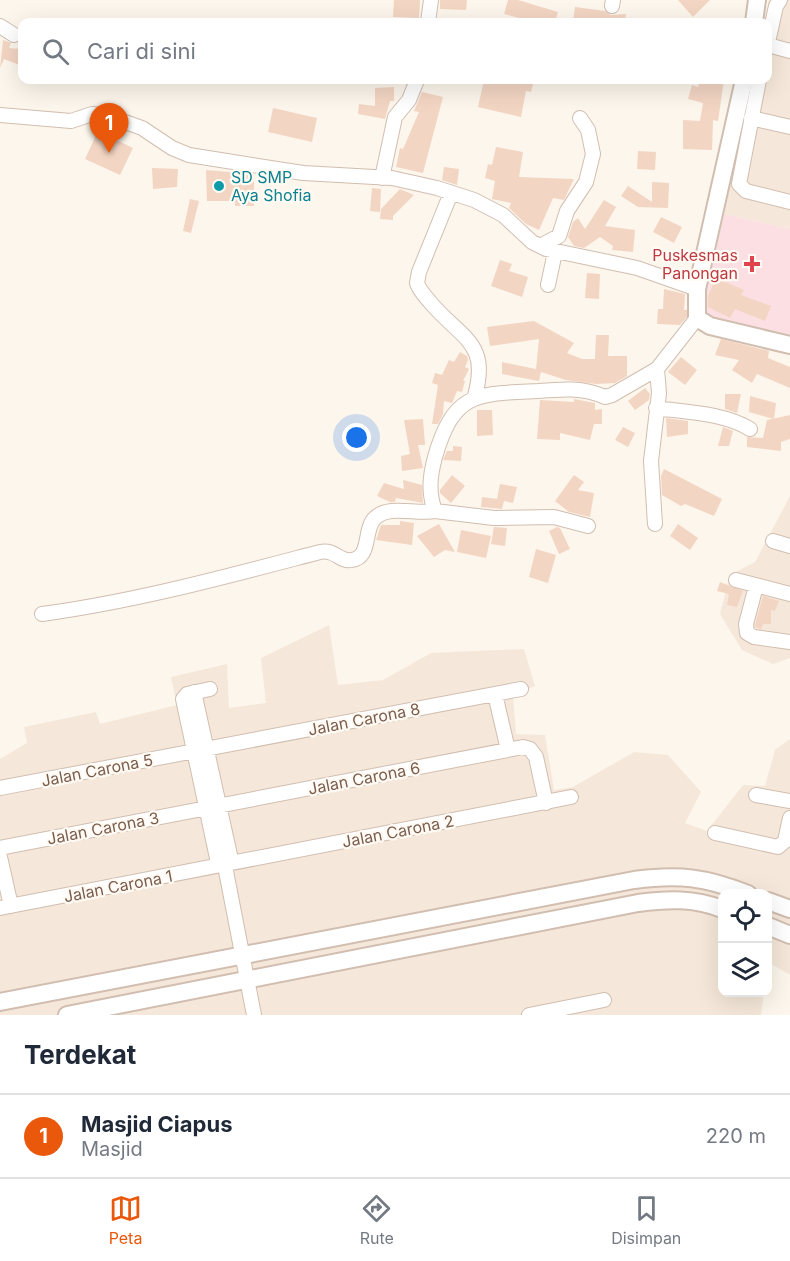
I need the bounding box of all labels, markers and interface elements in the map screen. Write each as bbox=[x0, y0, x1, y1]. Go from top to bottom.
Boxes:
search box bbox=[18, 18, 772, 84]
icon: search bbox=[39, 35, 72, 68]
text: Cari di sini bbox=[87, 38, 196, 64]
pin: 1 bbox=[90, 104, 128, 153]
place label: SD SMP Aya Shofia bbox=[231, 167, 311, 205]
marker: SD SMP Aya Shofia bbox=[212, 179, 226, 193]
place label: Puskesmas Panongan bbox=[652, 245, 738, 283]
marker: Puskesmas Panongan bbox=[743, 255, 761, 273]
your location bbox=[342, 423, 371, 452]
street label: Jalan Carona 8 bbox=[306, 698, 422, 740]
street label: Jalan Carona 5 bbox=[39, 749, 155, 791]
street label: Jalan Carona 6 bbox=[306, 757, 422, 799]
street label: Jalan Carona 3 bbox=[45, 807, 161, 849]
street label: Jalan Carona 2 bbox=[340, 810, 456, 852]
street label: Jalan Carona 1 bbox=[62, 866, 174, 906]
map controls bbox=[718, 889, 772, 997]
button: locate bbox=[718, 889, 772, 943]
button: layers bbox=[718, 943, 772, 997]
text: Terdekat bbox=[24, 1039, 136, 1070]
text: Masjid Ciapus bbox=[81, 1111, 233, 1137]
text: 1 bbox=[39, 1124, 48, 1148]
text: 220 m bbox=[706, 1124, 766, 1148]
text: Masjid bbox=[81, 1137, 143, 1161]
tab: Peta bbox=[109, 1192, 142, 1248]
tab: Rute bbox=[360, 1192, 394, 1248]
tab: Disimpan bbox=[611, 1192, 681, 1248]

